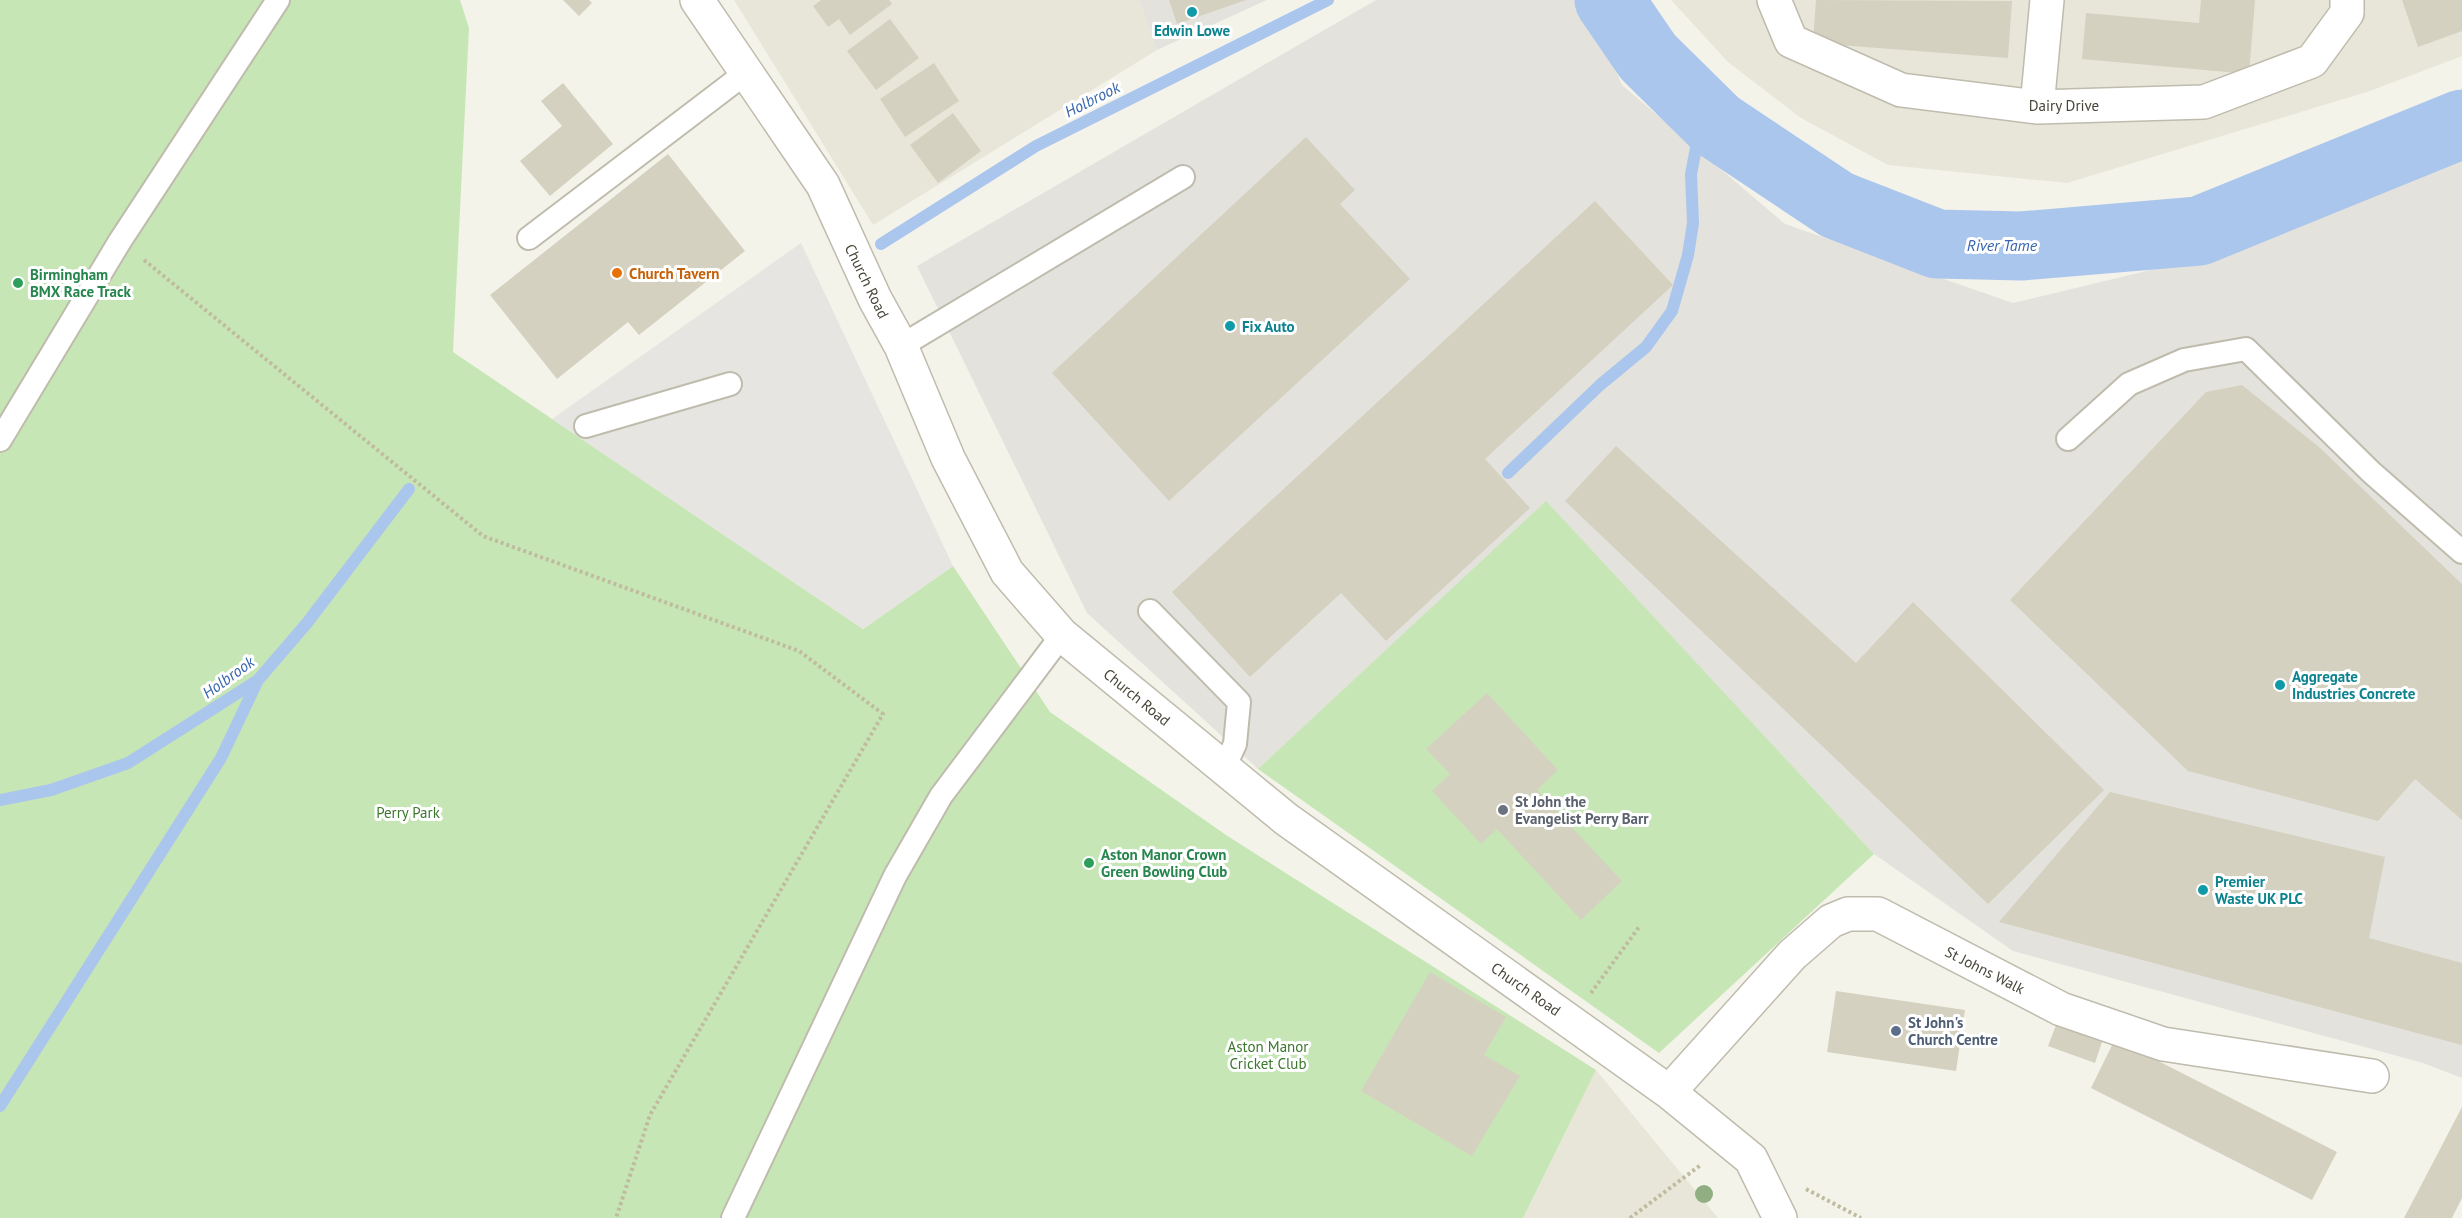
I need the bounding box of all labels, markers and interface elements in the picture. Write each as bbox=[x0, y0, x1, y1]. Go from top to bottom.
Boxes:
marker: Edwin Lowe bbox=[1185, 5, 1199, 19]
place label: Edwin Lowe bbox=[1154, 21, 1230, 40]
water label: Holbrook bbox=[1061, 76, 1124, 121]
street label: Dairy Drive bbox=[2029, 96, 2099, 115]
water label: River Tame bbox=[1967, 235, 2038, 255]
street label: Church Road bbox=[841, 241, 893, 321]
place label: Church Tavern bbox=[629, 264, 719, 283]
place label: Birmingham BMX Race Track bbox=[30, 265, 131, 301]
marker: Church Tavern bbox=[610, 266, 624, 280]
marker: Birmingham BMX Race Track bbox=[11, 276, 25, 290]
place label: Fix Auto bbox=[1242, 317, 1295, 336]
marker: Fix Auto bbox=[1223, 319, 1237, 333]
water label: Holbrook bbox=[198, 651, 258, 702]
street label: Church Road bbox=[1100, 664, 1174, 730]
place label: Aggregate Industries Concrete bbox=[2292, 667, 2416, 703]
marker: Aggregate Industries Concrete bbox=[2273, 678, 2287, 692]
place label: St John the Evangelist Perry Barr bbox=[1515, 792, 1649, 828]
park label: Perry Park bbox=[376, 803, 441, 822]
marker: St John the Evangelist Perry Barr bbox=[1496, 803, 1510, 817]
place label: Aston Manor Crown Green Bowling Club bbox=[1101, 845, 1227, 881]
marker: Aston Manor Crown Green Bowling Club bbox=[1082, 856, 1096, 870]
place label: Premier Waste UK PLC bbox=[2215, 872, 2304, 908]
marker: Premier Waste UK PLC bbox=[2196, 883, 2210, 897]
street label: St Johns Walk bbox=[1942, 942, 2029, 999]
street label: Church Road bbox=[1488, 958, 1564, 1020]
place label: St John's Church Centre bbox=[1908, 1013, 1998, 1049]
marker: St John's Church Centre bbox=[1889, 1024, 1903, 1038]
park label: Aston Manor Cricket Club bbox=[1228, 1037, 1308, 1073]

